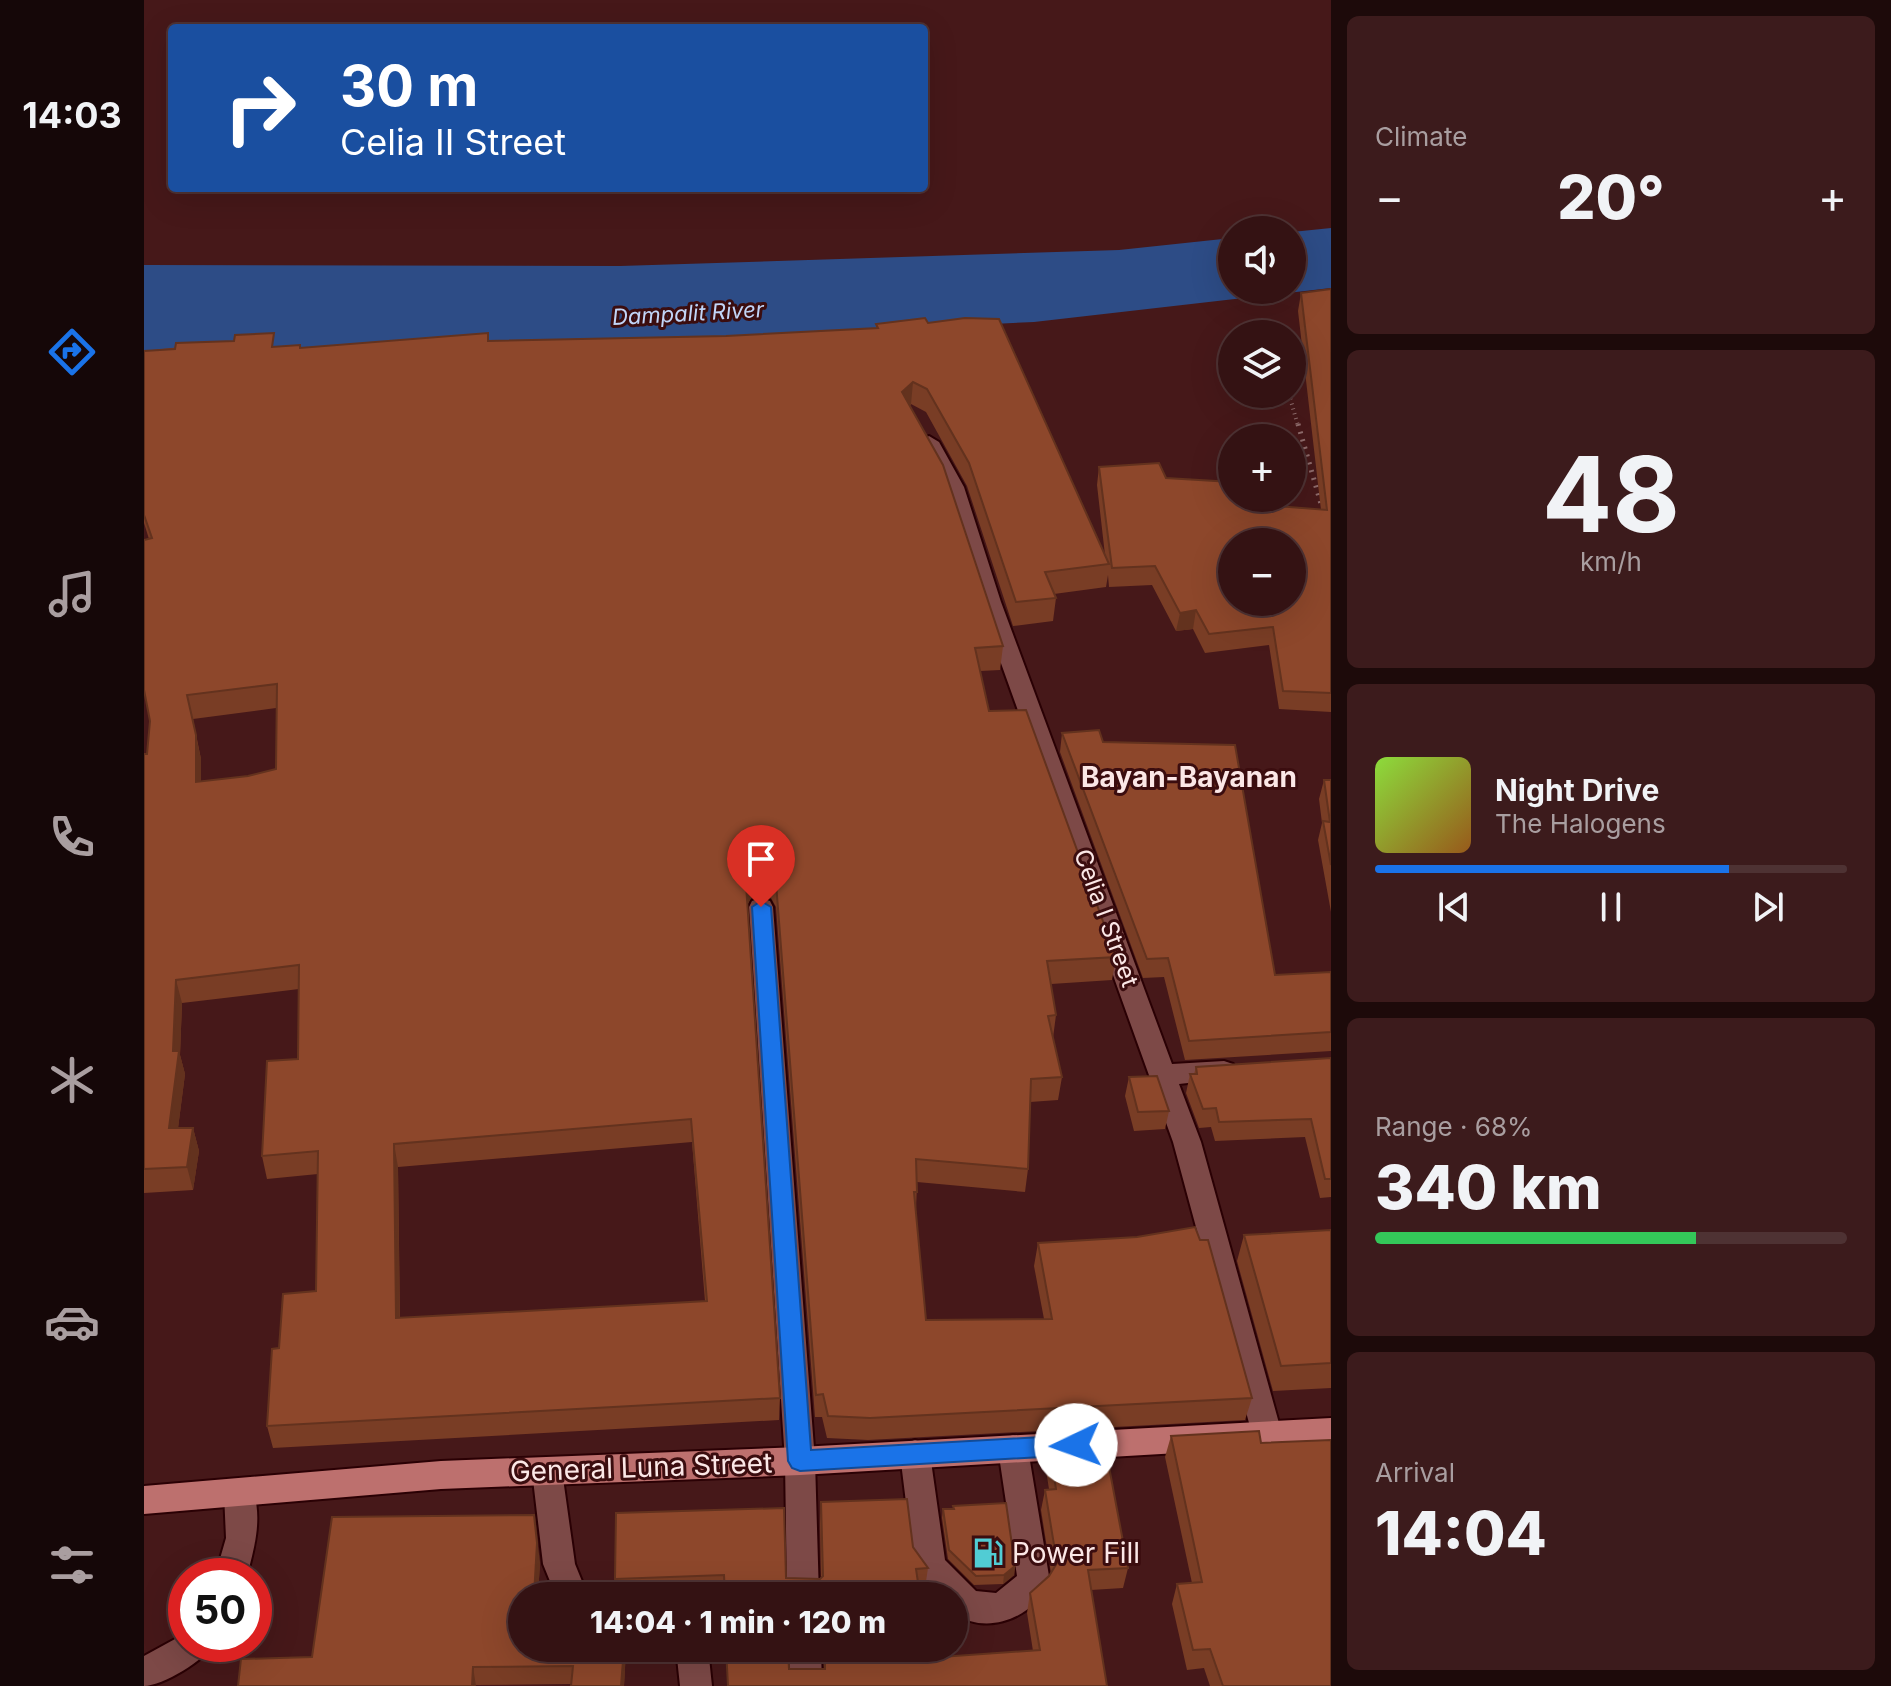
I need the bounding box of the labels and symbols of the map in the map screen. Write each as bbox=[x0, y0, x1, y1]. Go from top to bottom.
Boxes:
water label: Dampalit River bbox=[611, 296, 765, 330]
district label: Bayan-Bayanan bbox=[1081, 760, 1297, 794]
pin bbox=[727, 825, 795, 907]
street label: Celia I Street bbox=[1068, 845, 1145, 991]
position arrow bbox=[1034, 1403, 1118, 1487]
street label: General Luna Street bbox=[509, 1445, 773, 1489]
fuel station icon: Power Fill bbox=[971, 1536, 1005, 1570]
place label: Power Fill bbox=[1012, 1536, 1140, 1570]
speed limit sign: 50 bbox=[168, 1558, 272, 1662]

